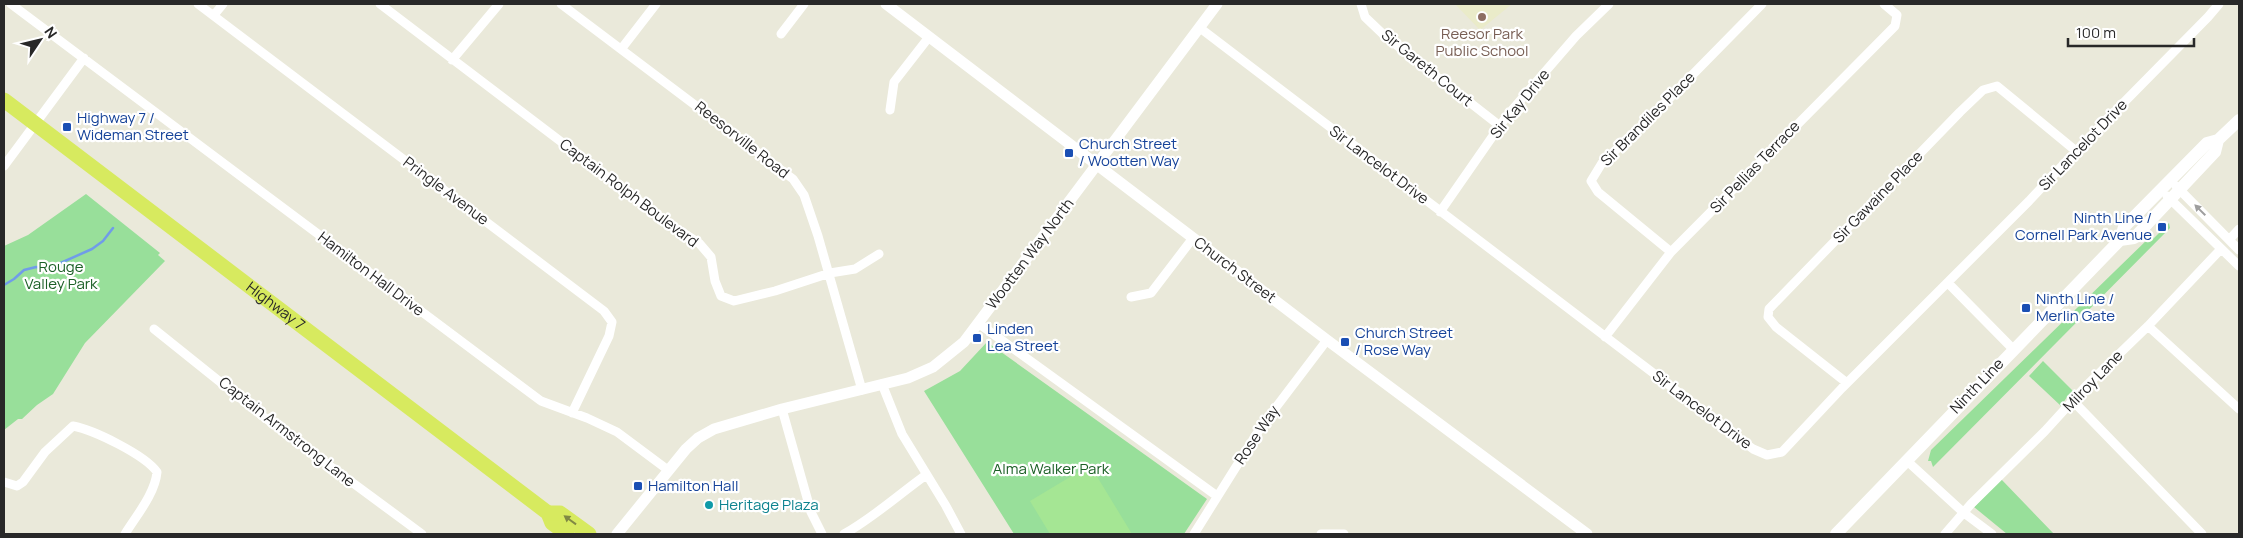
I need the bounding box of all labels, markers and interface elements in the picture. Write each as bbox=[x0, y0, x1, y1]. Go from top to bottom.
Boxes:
marker: Reesor Park Public School bbox=[1476, 11, 1488, 23]
north arrow bbox=[15, 15, 65, 65]
scale bar bbox=[2068, 15, 2194, 47]
text: 100 m bbox=[2076, 22, 2116, 43]
text: N bbox=[40, 23, 62, 42]
place label: Reesor Park Public School bbox=[1436, 23, 1528, 61]
street label: Sir Gareth Court bbox=[1377, 24, 1477, 111]
street label: Sir Kay Drive bbox=[1485, 64, 1554, 143]
street label: Sir Brandiles Place bbox=[1596, 67, 1700, 171]
street label: Sir Lancelot Drive bbox=[2034, 94, 2132, 195]
street label: Reesorville Road bbox=[691, 96, 794, 183]
place label: Highway 7 / Wideman Street bbox=[77, 107, 189, 145]
street label: Sir Pellias Terrace bbox=[1705, 116, 1804, 217]
street label: Sir Lancelot Drive bbox=[1325, 120, 1433, 209]
marker: Highway 7 / Wideman Street bbox=[61, 121, 73, 133]
street label: Captain Rolph Boulevard bbox=[556, 133, 703, 252]
place label: Church Street / Wootten Way bbox=[1079, 133, 1180, 171]
street label: Sir Gawaine Place bbox=[1828, 146, 1927, 247]
marker: Church Street / Wootten Way bbox=[1063, 147, 1075, 159]
street label: Pringle Avenue bbox=[399, 151, 494, 230]
street label: Wootten Way North bbox=[981, 194, 1078, 314]
one-way arrow bbox=[2194, 205, 2206, 217]
place label: Ninth Line / Cornell Park Avenue bbox=[2015, 207, 2152, 245]
marker: Ninth Line / Cornell Park Avenue bbox=[2156, 221, 2168, 233]
street label: Hamilton Hall Drive bbox=[314, 227, 429, 321]
street label: Church Street bbox=[1190, 232, 1281, 307]
park label: Rouge Valley Park bbox=[24, 256, 98, 294]
street label: Highway 7 bbox=[242, 277, 310, 335]
place label: Ninth Line / Merlin Gate bbox=[2036, 288, 2115, 326]
marker: Ninth Line / Merlin Gate bbox=[2020, 302, 2032, 314]
place label: Linden Lea Street bbox=[987, 318, 1059, 356]
place label: Church Street / Rose Way bbox=[1355, 322, 1453, 360]
marker: Linden Lea Street bbox=[971, 332, 983, 344]
marker: Church Street / Rose Way bbox=[1339, 336, 1351, 348]
street label: Milroy Lane bbox=[2058, 345, 2127, 416]
street label: Ninth Line bbox=[1945, 353, 2008, 418]
street label: Sir Lancelot Drive bbox=[1648, 365, 1756, 454]
street label: Captain Armstrong Lane bbox=[215, 372, 360, 492]
street label: Rose Way bbox=[1229, 401, 1284, 468]
park label: Alma Walker Park bbox=[993, 458, 1110, 479]
place label: Hamilton Hall bbox=[648, 475, 738, 496]
marker: Hamilton Hall bbox=[632, 480, 644, 492]
place label: Heritage Plaza bbox=[719, 494, 819, 515]
marker: Heritage Plaza bbox=[703, 499, 715, 511]
one-way arrow bbox=[563, 515, 577, 525]

